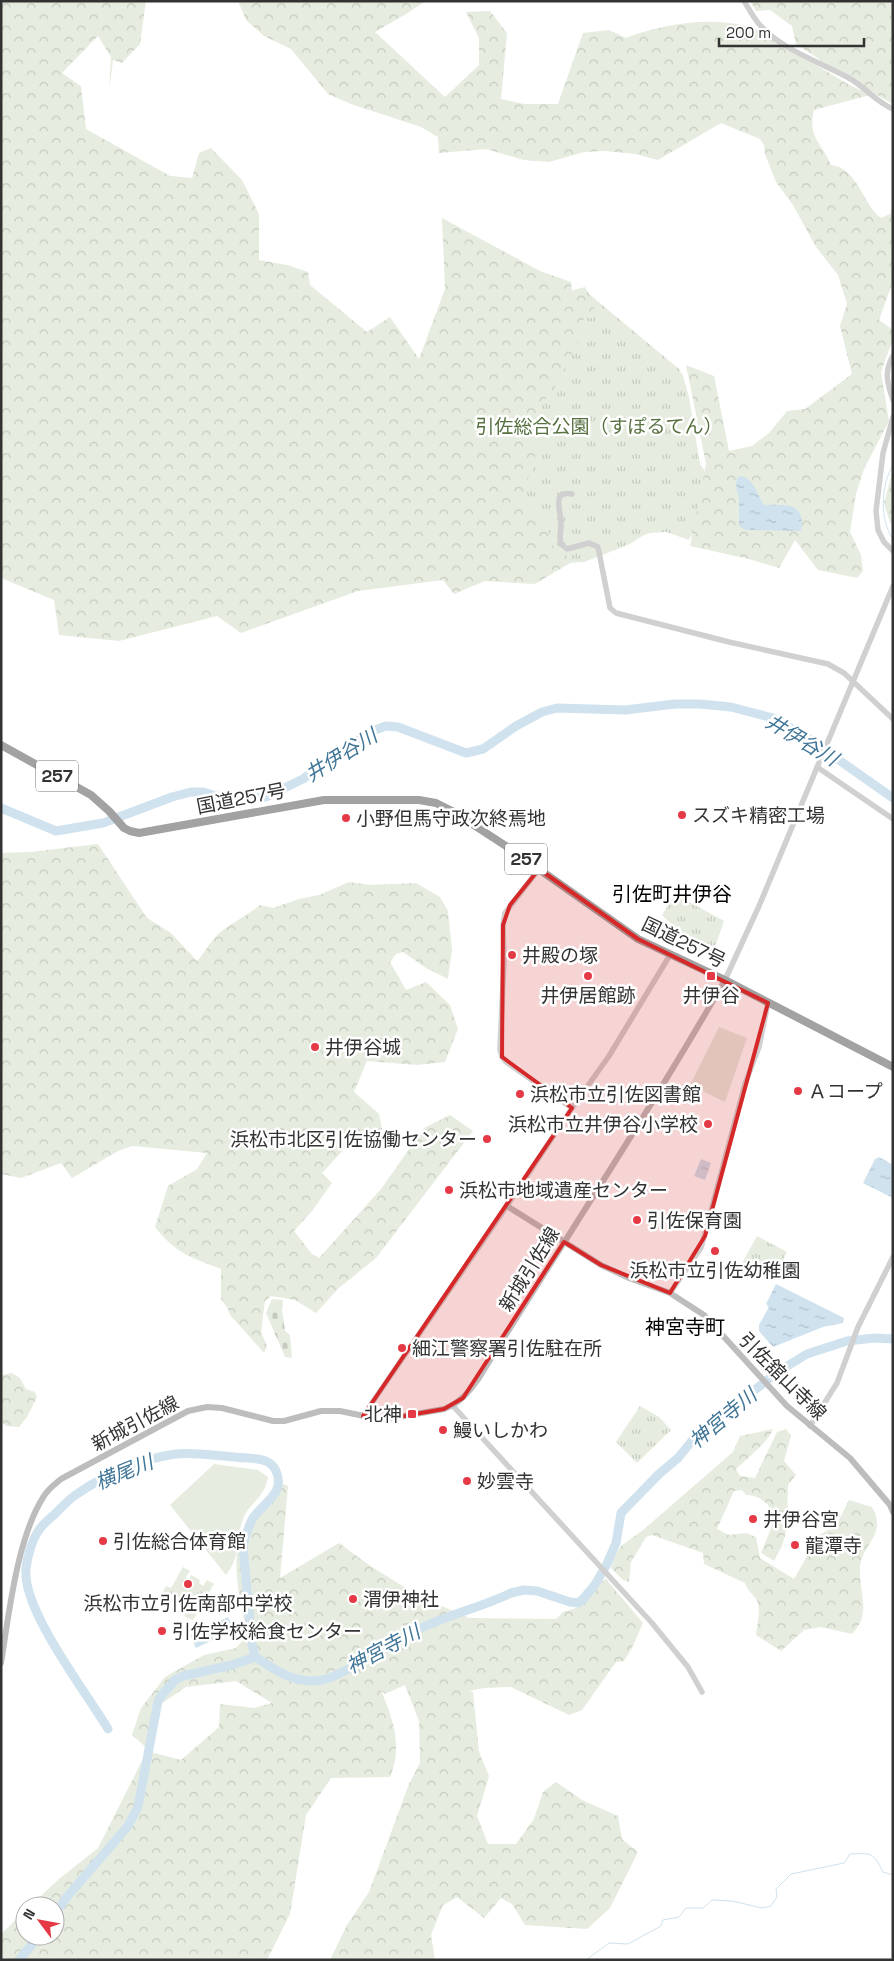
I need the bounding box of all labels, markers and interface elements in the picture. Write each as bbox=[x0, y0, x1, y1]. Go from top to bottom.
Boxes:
scale bar bbox=[719, 15, 864, 47]
text: 200 m bbox=[726, 23, 771, 42]
park label: 引佐総合公園（すぽるてん） bbox=[475, 414, 723, 439]
water label: 井伊谷川 bbox=[761, 708, 845, 773]
water label: 井伊谷川 bbox=[300, 722, 384, 787]
road number: 257 bbox=[36, 760, 78, 791]
street label: 国道257号 bbox=[194, 778, 288, 819]
place label: スズキ精密工場 bbox=[692, 803, 825, 828]
place label: 小野但馬守政次終焉地 bbox=[356, 806, 546, 831]
marker: スズキ精密工場 bbox=[676, 809, 688, 821]
marker: 小野但馬守政次終焉地 bbox=[340, 812, 352, 824]
road number: 257 bbox=[505, 844, 547, 874]
district label: 引佐町井伊谷 bbox=[612, 881, 732, 907]
street label: 国道257号 bbox=[638, 911, 730, 973]
place label: 井殿の塚 bbox=[522, 943, 598, 968]
marker: 井殿の塚 bbox=[506, 949, 518, 961]
marker: 井伊居館跡 bbox=[582, 970, 594, 982]
marker: 井伊谷 bbox=[705, 970, 717, 982]
place label: 井伊居館跡 bbox=[540, 983, 636, 1008]
place label: 井伊谷 bbox=[682, 983, 740, 1008]
place label: 井伊谷城 bbox=[325, 1035, 401, 1060]
marker: 井伊谷城 bbox=[309, 1041, 321, 1053]
place label: Ａコープ bbox=[808, 1079, 883, 1104]
place label: 浜松市立引佐図書館 bbox=[530, 1082, 701, 1107]
marker: Ａコープ bbox=[792, 1085, 804, 1097]
marker: 浜松市立引佐図書館 bbox=[514, 1088, 526, 1100]
place label: 浜松市立井伊谷小学校 bbox=[508, 1112, 698, 1137]
marker: 浜松市立井伊谷小学校 bbox=[702, 1118, 714, 1130]
place label: 浜松市北区引佐協働センター bbox=[230, 1127, 477, 1152]
marker: 浜松市北区引佐協働センター bbox=[481, 1133, 493, 1145]
place label: 浜松市地域遺産センター bbox=[459, 1178, 668, 1203]
marker: 浜松市地域遺産センター bbox=[443, 1184, 455, 1196]
place label: 引佐保育園 bbox=[647, 1208, 742, 1233]
marker: 引佐保育園 bbox=[631, 1214, 643, 1226]
street label: 新城引佐線 bbox=[494, 1222, 565, 1316]
marker: 浜松市立引佐幼稚園 bbox=[709, 1245, 721, 1257]
place label: 浜松市立引佐幼稚園 bbox=[629, 1258, 801, 1283]
district label: 神宮寺町 bbox=[645, 1314, 725, 1340]
street label: 引佐舘山寺線 bbox=[733, 1327, 832, 1426]
place label: 細江警察署引佐駐在所 bbox=[412, 1336, 602, 1361]
marker: 細江警察署引佐駐在所 bbox=[396, 1342, 408, 1354]
water label: 神宮寺川 bbox=[684, 1381, 764, 1454]
street label: 新城引佐線 bbox=[87, 1390, 183, 1457]
place label: 北神 bbox=[364, 1402, 402, 1427]
marker: 北神 bbox=[406, 1408, 418, 1420]
place label: 鰻いしかわ bbox=[453, 1418, 548, 1443]
marker: 鰻いしかわ bbox=[437, 1424, 449, 1436]
water label: 横尾川 bbox=[91, 1448, 159, 1495]
place label: 妙雲寺 bbox=[477, 1469, 534, 1494]
marker: 妙雲寺 bbox=[461, 1475, 473, 1487]
place label: 井伊谷宮 bbox=[763, 1507, 839, 1532]
marker: 井伊谷宮 bbox=[747, 1513, 759, 1525]
place label: 引佐総合体育館 bbox=[113, 1529, 246, 1554]
place label: 龍潭寺 bbox=[805, 1533, 862, 1558]
marker: 引佐総合体育館 bbox=[97, 1535, 109, 1547]
marker: 龍潭寺 bbox=[789, 1539, 801, 1551]
marker: 浜松市立引佐南部中学校 bbox=[182, 1578, 194, 1590]
place label: 渭伊神社 bbox=[363, 1587, 439, 1612]
place label: 浜松市立引佐南部中学校 bbox=[83, 1591, 293, 1616]
marker: 渭伊神社 bbox=[347, 1593, 359, 1605]
water label: 神宮寺川 bbox=[342, 1618, 426, 1679]
place label: 引佐学校給食センター bbox=[172, 1619, 362, 1644]
marker: 引佐学校給食センター bbox=[156, 1625, 168, 1637]
north arrow bbox=[15, 1896, 65, 1946]
text: N bbox=[19, 1905, 39, 1923]

